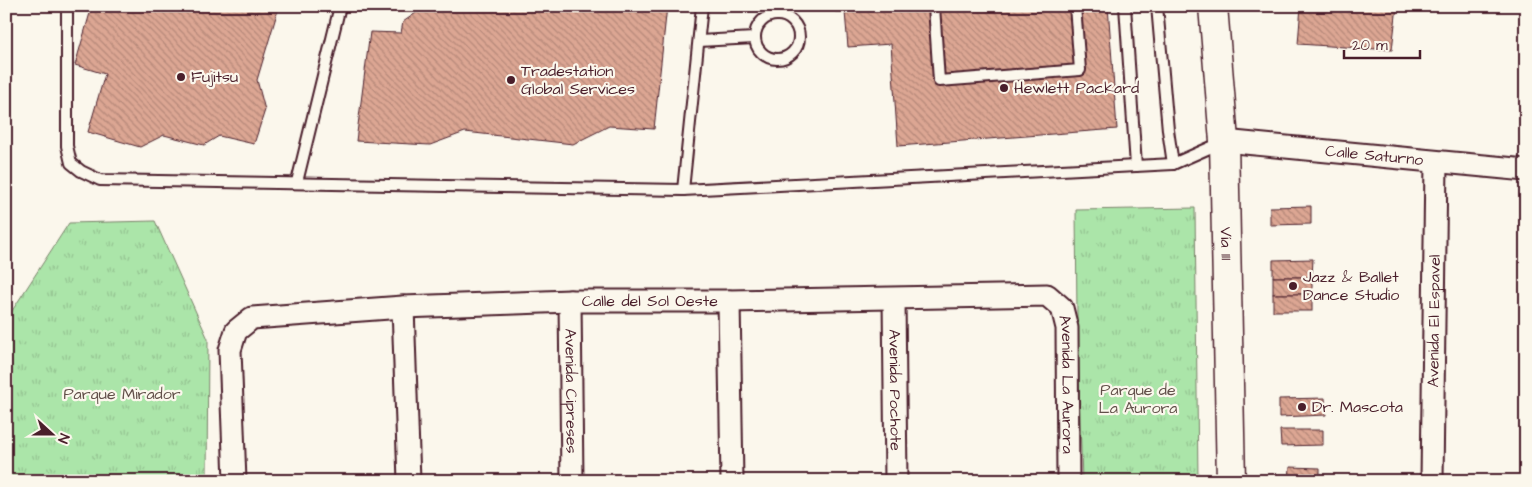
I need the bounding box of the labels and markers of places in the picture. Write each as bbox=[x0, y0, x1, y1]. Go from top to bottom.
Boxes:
place label: Tradestation Global Services bbox=[521, 60, 635, 100]
place label: Fujitsu bbox=[191, 66, 238, 88]
marker: Fujitsu bbox=[175, 71, 187, 83]
marker: Tradestation Global Services bbox=[505, 74, 517, 86]
place label: Hewlett Packard bbox=[1014, 77, 1139, 99]
marker: Hewlett Packard bbox=[998, 82, 1010, 94]
place label: Jazz & Ballet Dance Studio bbox=[1303, 266, 1399, 306]
marker: Jazz & Ballet Dance Studio bbox=[1287, 280, 1299, 292]
place label: Dr. Mascota bbox=[1312, 396, 1403, 418]
marker: Dr. Mascota bbox=[1296, 401, 1308, 413]

